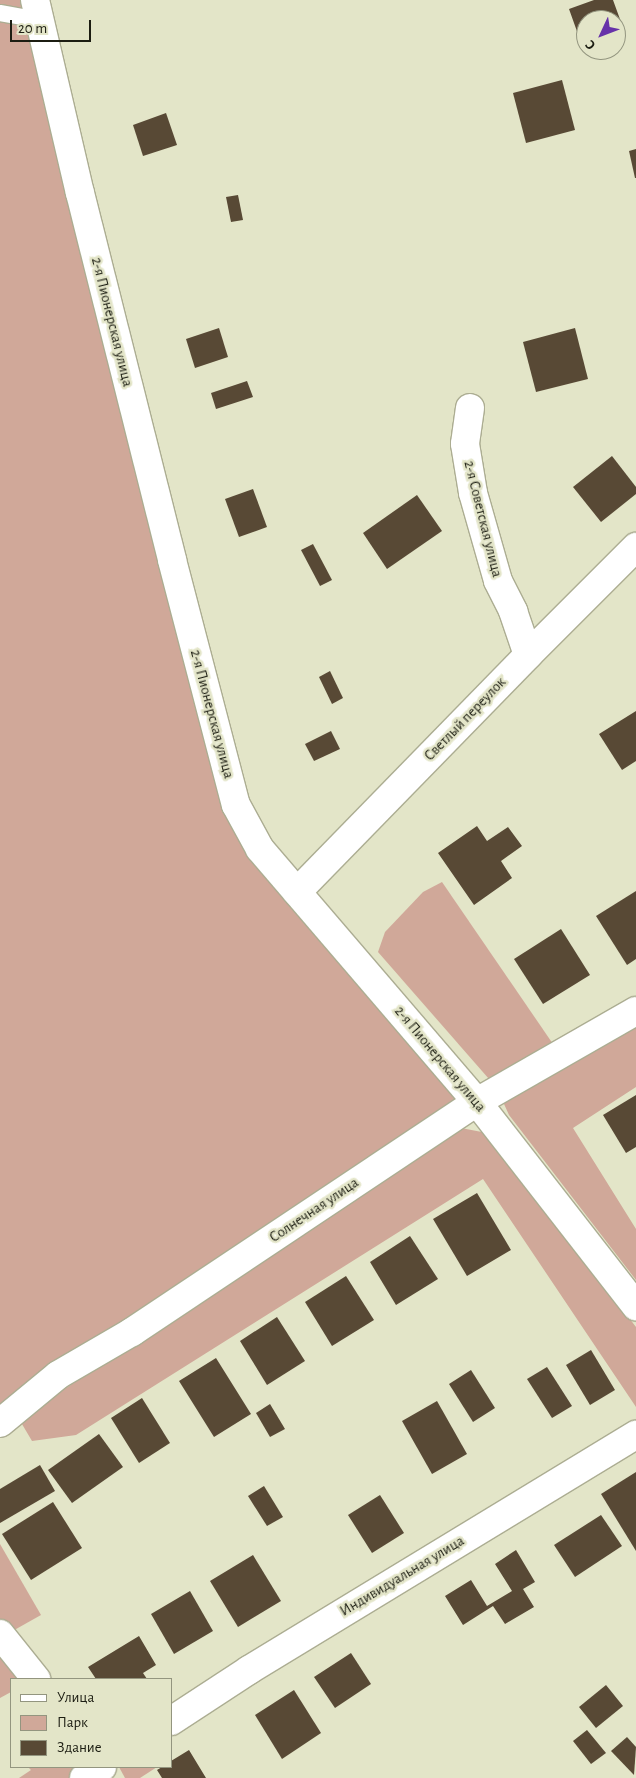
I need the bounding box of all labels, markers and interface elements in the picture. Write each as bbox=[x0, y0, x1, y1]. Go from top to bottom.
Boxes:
scale bar bbox=[12, 10, 94, 42]
north arrow bbox=[576, 10, 626, 60]
text: 20 m bbox=[18, 21, 47, 36]
text: С bbox=[583, 37, 599, 52]
street label: 2-я Пионерская улица bbox=[87, 256, 137, 388]
street label: 2-я Советская улица bbox=[460, 459, 506, 579]
street label: 2-я Пионерская улица bbox=[186, 648, 238, 780]
street label: Светлый переулок bbox=[420, 673, 510, 765]
street label: 2-я Пионерская улица bbox=[391, 1002, 489, 1116]
street label: Солнечная улица bbox=[266, 1174, 362, 1246]
street label: Индивидуальная улица bbox=[337, 1532, 467, 1620]
legend bbox=[10, 1678, 172, 1768]
text: Улица bbox=[57, 1690, 94, 1705]
text: Парк bbox=[57, 1715, 88, 1730]
text: Здание bbox=[57, 1740, 102, 1755]

